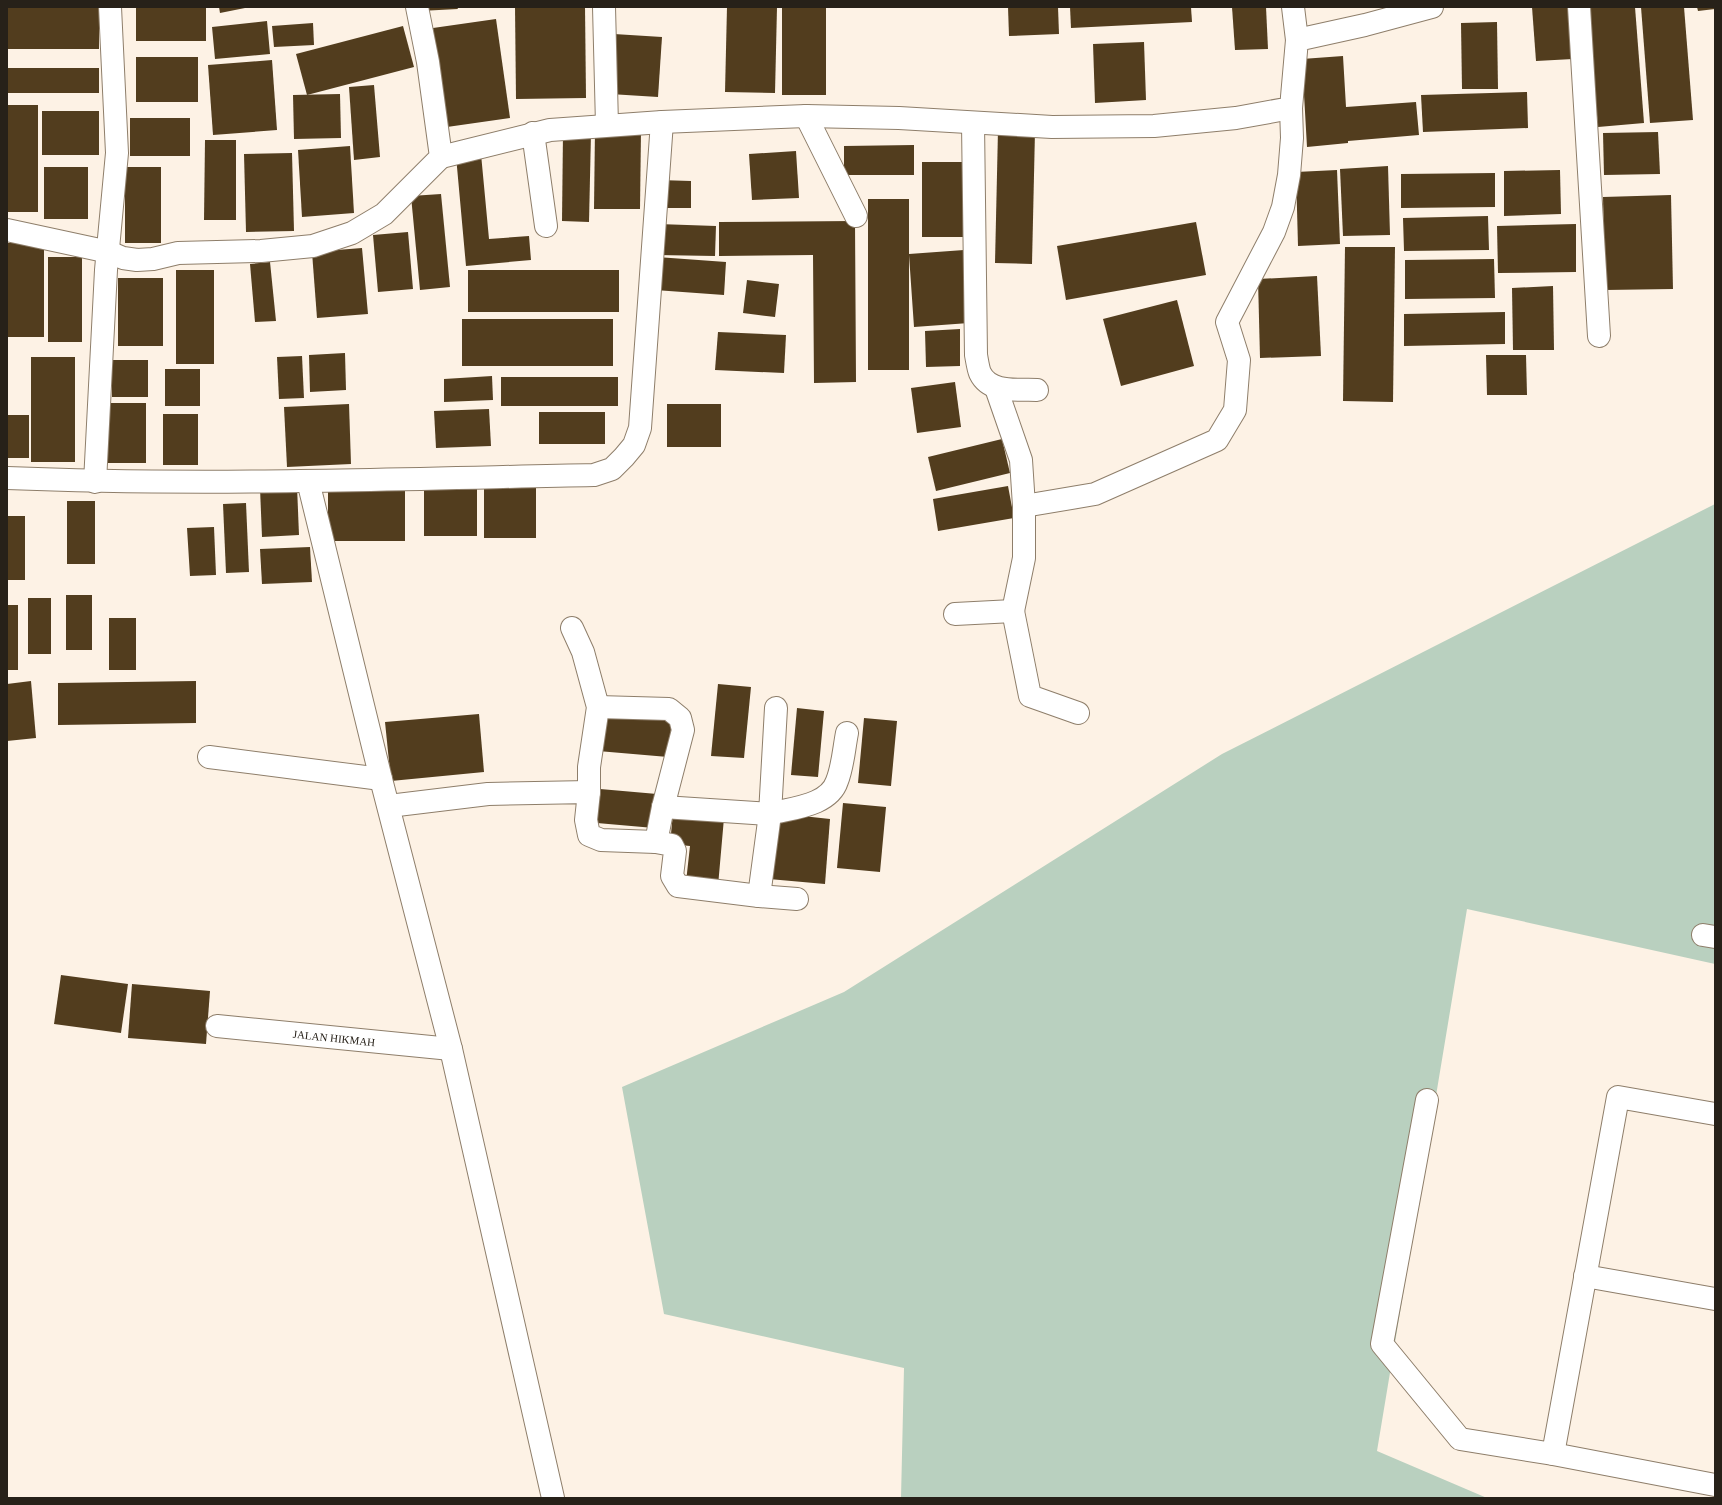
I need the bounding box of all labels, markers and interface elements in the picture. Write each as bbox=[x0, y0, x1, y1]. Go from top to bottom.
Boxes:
street label: JALAN HIKMAH bbox=[292, 1028, 376, 1048]

